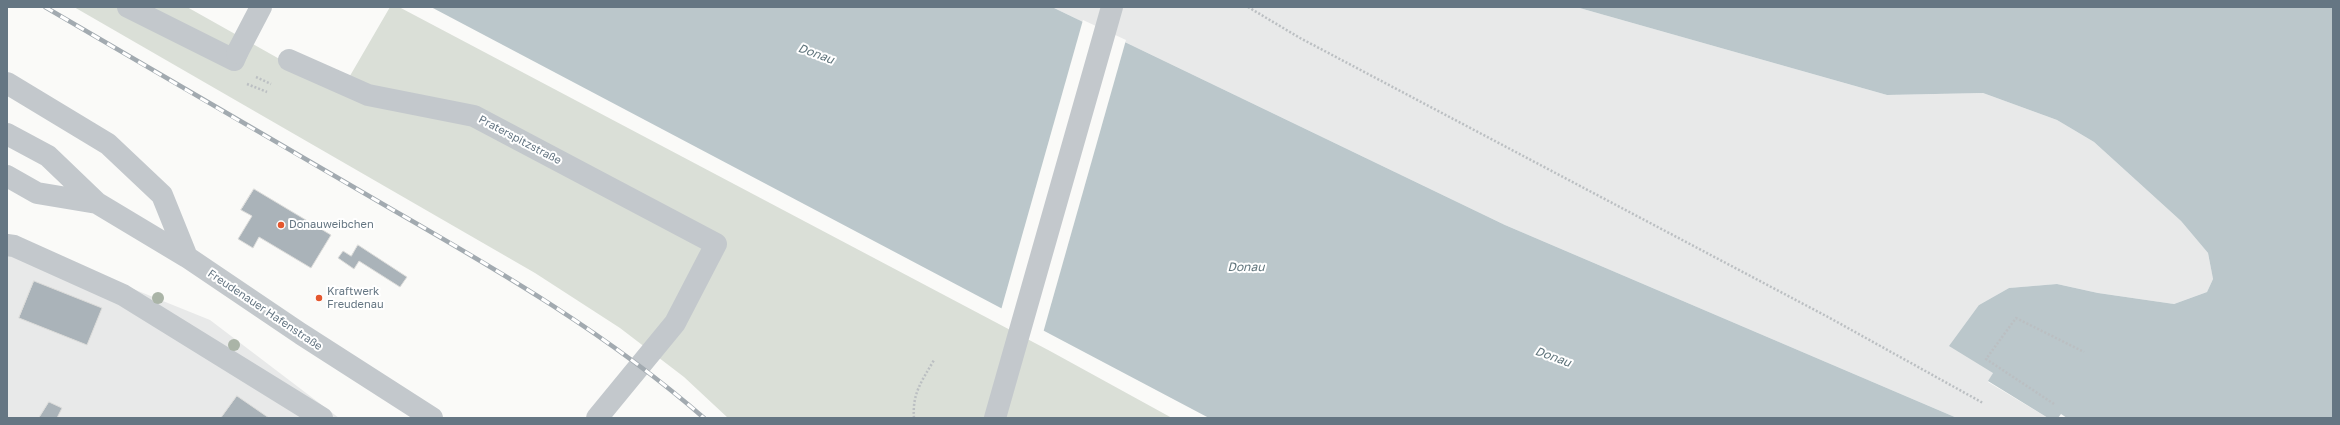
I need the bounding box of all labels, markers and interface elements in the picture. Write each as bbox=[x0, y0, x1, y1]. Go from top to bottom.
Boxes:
water label: Donau bbox=[796, 41, 836, 67]
street label: Praterspitzstraße bbox=[476, 113, 564, 167]
place label: Donauweibchen bbox=[289, 218, 374, 232]
marker: Donauweibchen bbox=[276, 220, 286, 230]
water label: Donau bbox=[1227, 260, 1265, 274]
street label: Freudenauer Hafenstraße bbox=[205, 267, 325, 353]
place label: Kraftwerk Freudenau bbox=[327, 285, 384, 311]
marker: Kraftwerk Freudenau bbox=[314, 293, 324, 303]
water label: Donau bbox=[1533, 344, 1573, 370]

